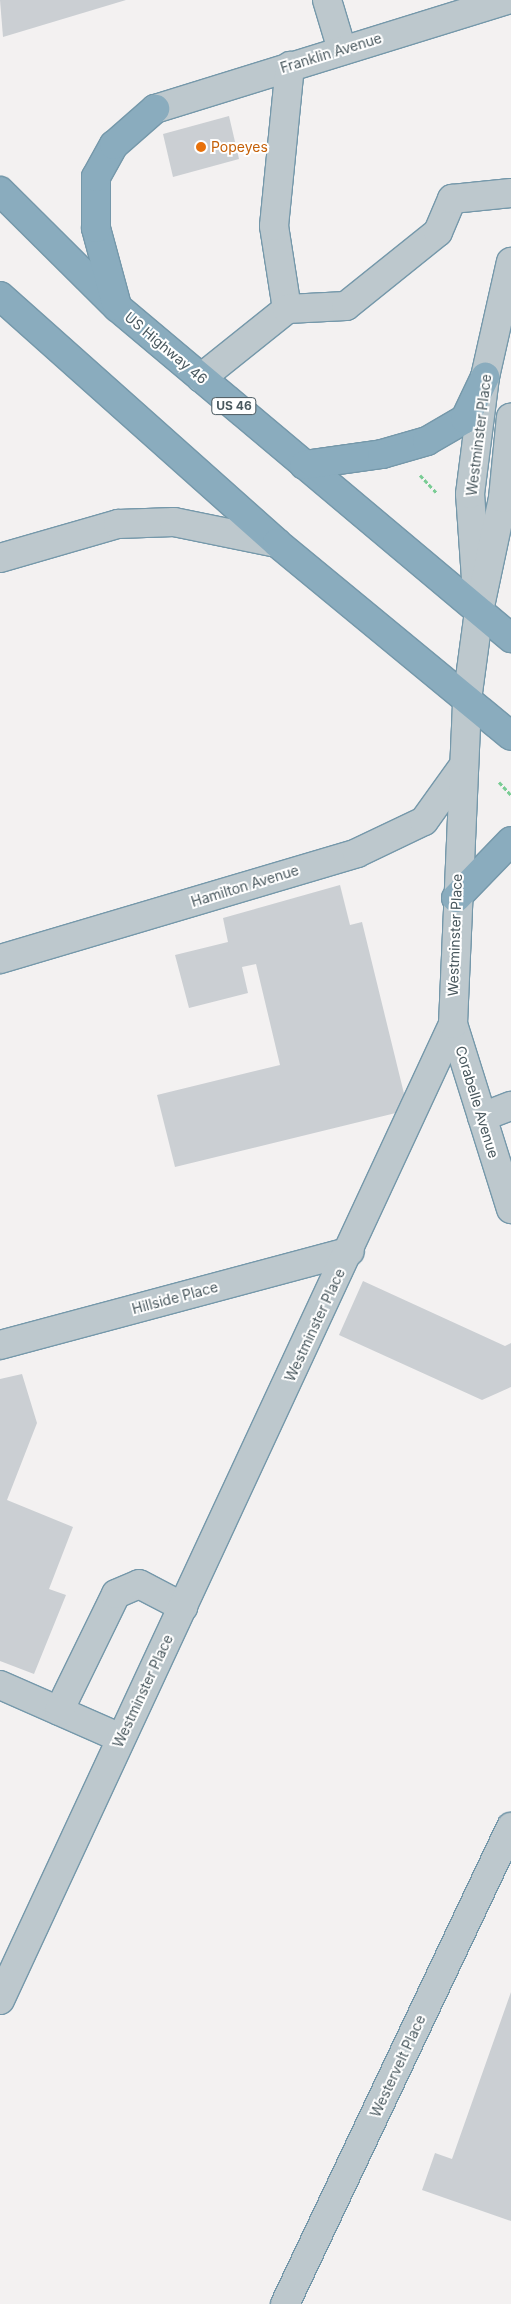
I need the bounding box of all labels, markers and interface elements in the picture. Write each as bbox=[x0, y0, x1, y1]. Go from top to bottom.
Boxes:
street label: Franklin Avenue bbox=[278, 30, 384, 76]
place label: Popeyes bbox=[211, 139, 268, 155]
marker: Popeyes bbox=[195, 141, 207, 153]
street label: US Highway 46 bbox=[121, 309, 211, 387]
street label: Westminster Place bbox=[463, 373, 495, 497]
road number: US 46 bbox=[210, 396, 258, 416]
street label: Hamilton Avenue bbox=[189, 862, 301, 910]
street label: Westminster Place bbox=[444, 873, 466, 997]
street label: Corabelle Avenue bbox=[452, 1044, 502, 1160]
street label: Westminster Place bbox=[281, 1266, 349, 1384]
street label: Hillside Place bbox=[130, 1278, 220, 1318]
street label: Westminster Place bbox=[109, 1632, 177, 1750]
street label: Westervelt Place bbox=[367, 2012, 429, 2120]

